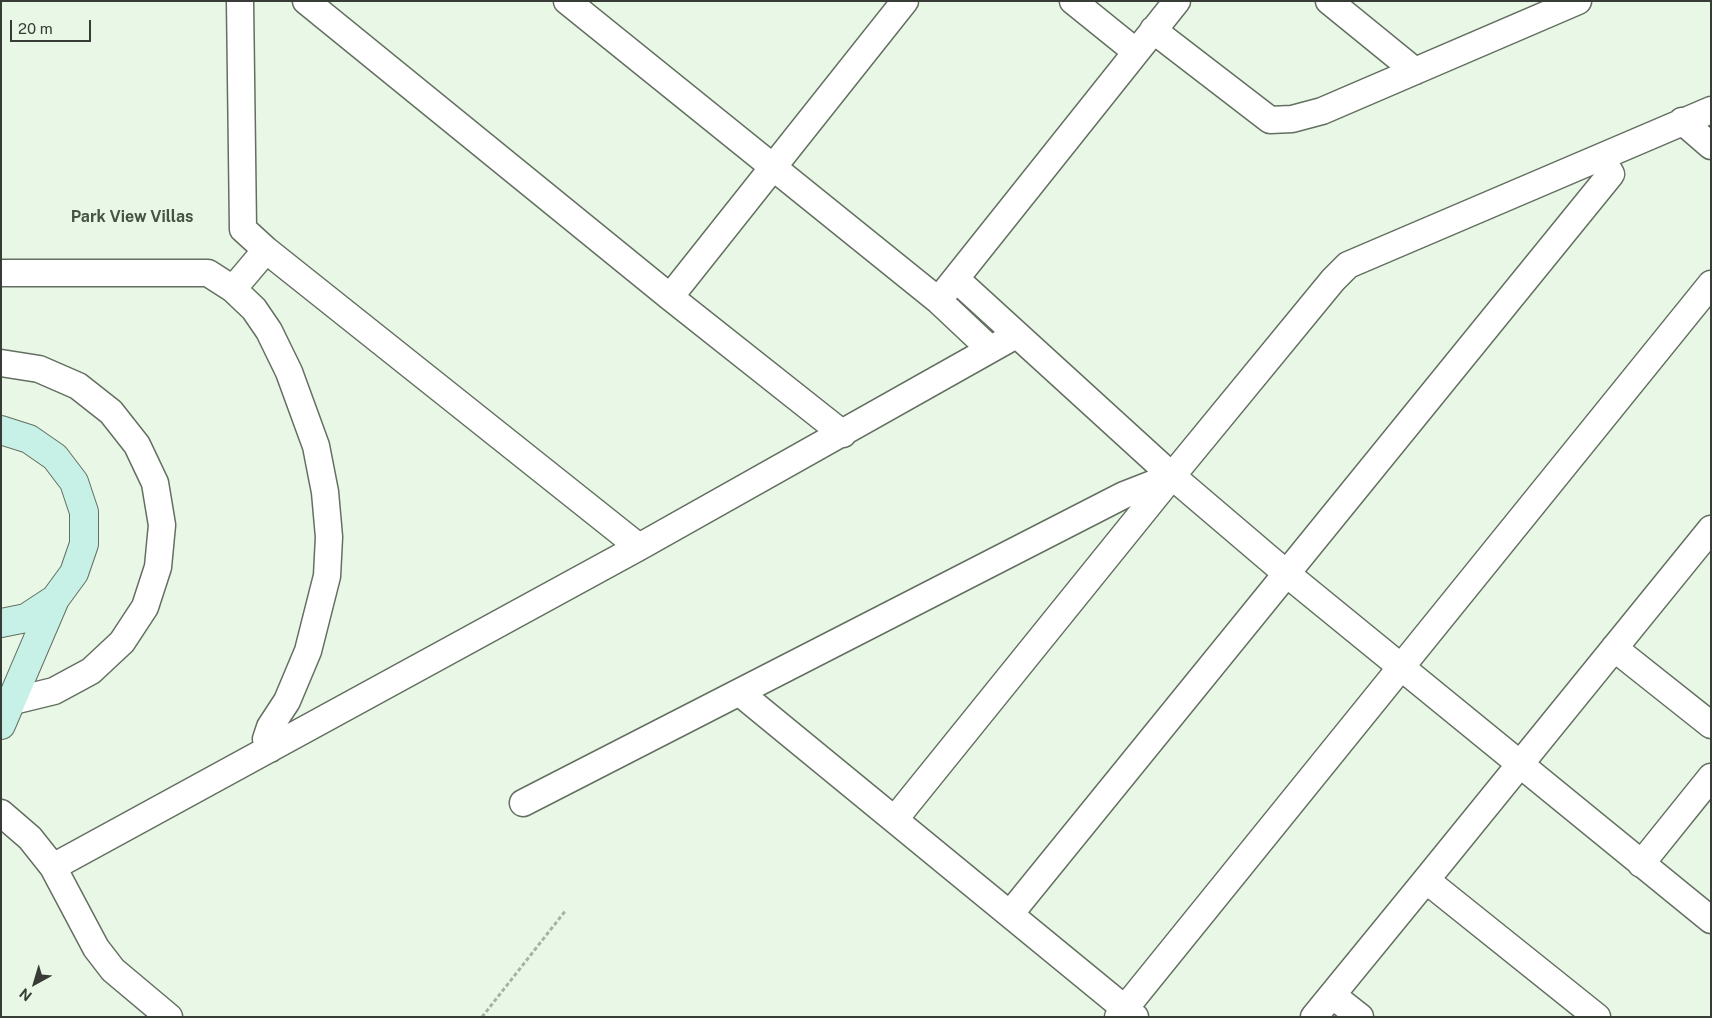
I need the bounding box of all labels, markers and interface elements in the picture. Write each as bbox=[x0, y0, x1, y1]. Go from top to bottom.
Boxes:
scale bar bbox=[12, 10, 94, 42]
text: 20 m bbox=[18, 20, 53, 37]
district label: Park View Villas bbox=[71, 207, 193, 227]
north arrow bbox=[10, 958, 60, 1008]
text: N bbox=[16, 985, 35, 1004]

